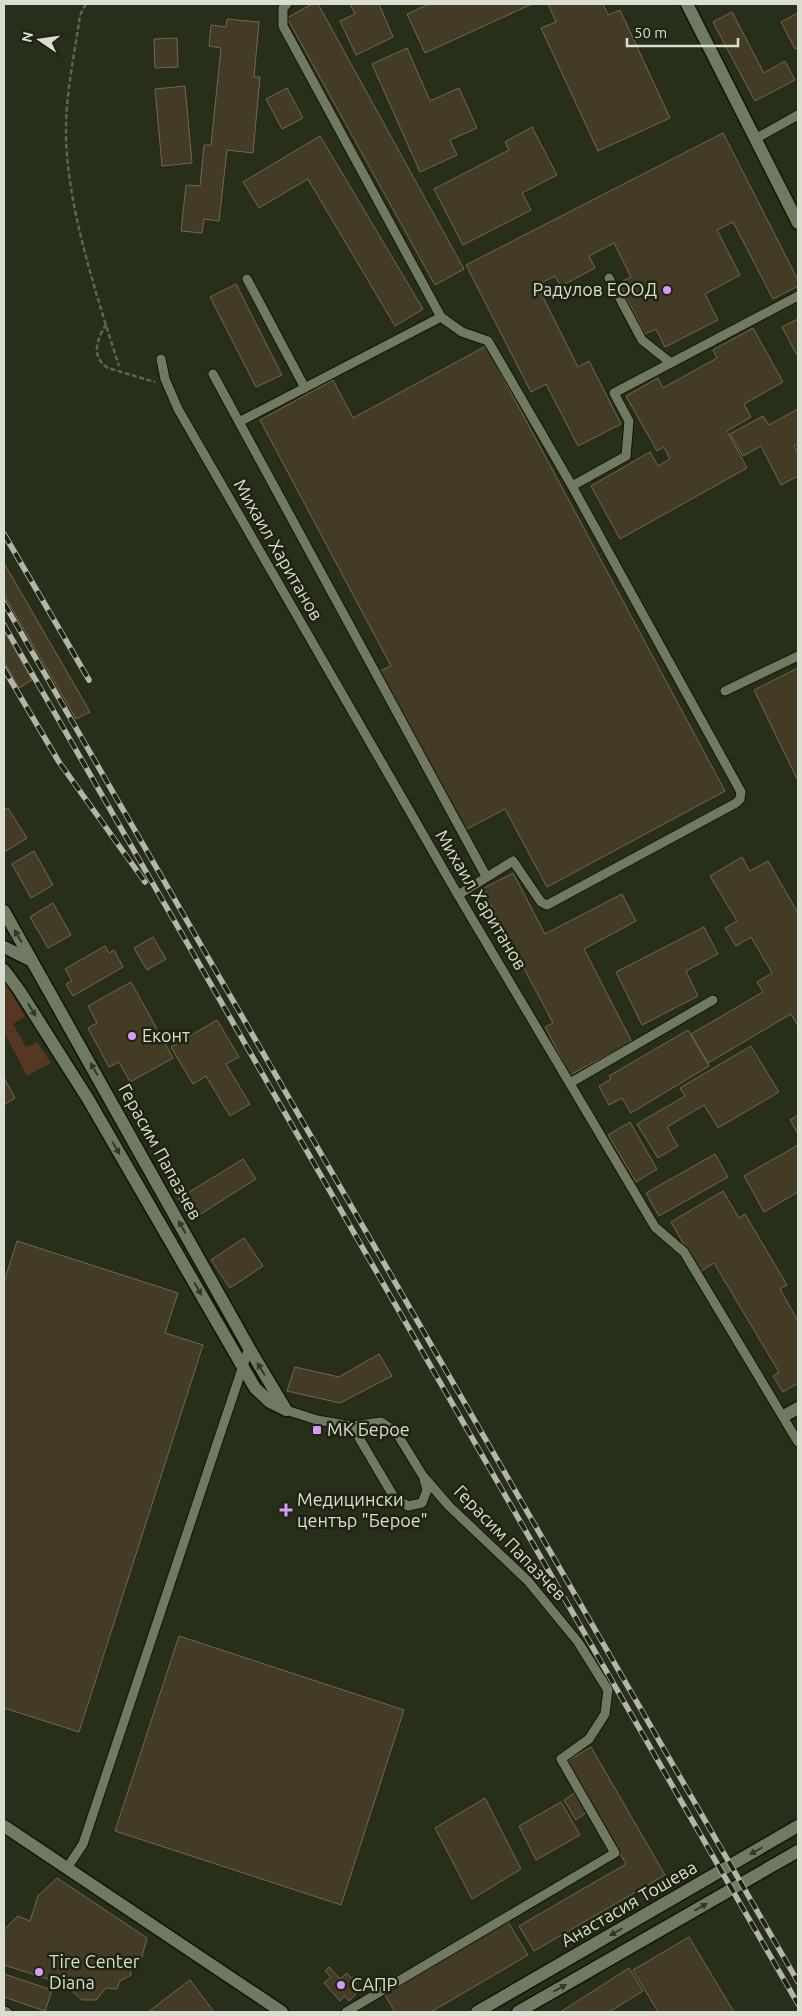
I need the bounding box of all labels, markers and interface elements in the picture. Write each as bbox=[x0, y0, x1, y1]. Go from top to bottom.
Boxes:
north arrow bbox=[15, 15, 65, 65]
scale bar bbox=[627, 15, 738, 47]
text: 50 m bbox=[634, 24, 667, 41]
text: N bbox=[18, 30, 36, 44]
place label: Радулов ЕООД bbox=[533, 279, 657, 299]
marker: Радулов ЕООД bbox=[661, 284, 673, 296]
street label: Михаил Хаританов bbox=[230, 475, 327, 624]
street label: Михаил Хаританов bbox=[432, 826, 532, 973]
one-way arrow bbox=[14, 928, 22, 943]
one-way arrow bbox=[27, 1003, 36, 1016]
place label: Еконт bbox=[142, 1025, 190, 1045]
marker: Еконт bbox=[126, 1030, 138, 1042]
one-way arrow bbox=[90, 1063, 99, 1076]
street label: Герасим Папазчев bbox=[115, 1080, 207, 1223]
one-way arrow bbox=[112, 1142, 121, 1155]
one-way arrow bbox=[177, 1220, 186, 1233]
one-way arrow bbox=[193, 1282, 202, 1295]
one-way arrow bbox=[257, 1362, 266, 1375]
place label: МК Берое bbox=[327, 1419, 410, 1439]
marker: МК Берое bbox=[311, 1424, 323, 1436]
street label: Герасим Папазчев bbox=[451, 1481, 571, 1604]
place label: Медицински център "Берое" bbox=[297, 1489, 428, 1530]
marker: Медицински център "Берое" bbox=[279, 1503, 293, 1517]
one-way arrow bbox=[750, 1846, 763, 1855]
street label: Анастасия Тошева bbox=[557, 1856, 700, 1950]
one-way arrow bbox=[693, 1903, 708, 1911]
one-way arrow bbox=[609, 1928, 622, 1937]
place label: Tire Center Diana bbox=[49, 1951, 140, 1992]
marker: Tire Center Diana bbox=[33, 1966, 45, 1978]
place label: САПР bbox=[351, 1974, 398, 1994]
marker: САПР bbox=[335, 1979, 347, 1991]
one-way arrow bbox=[553, 1984, 567, 1992]

